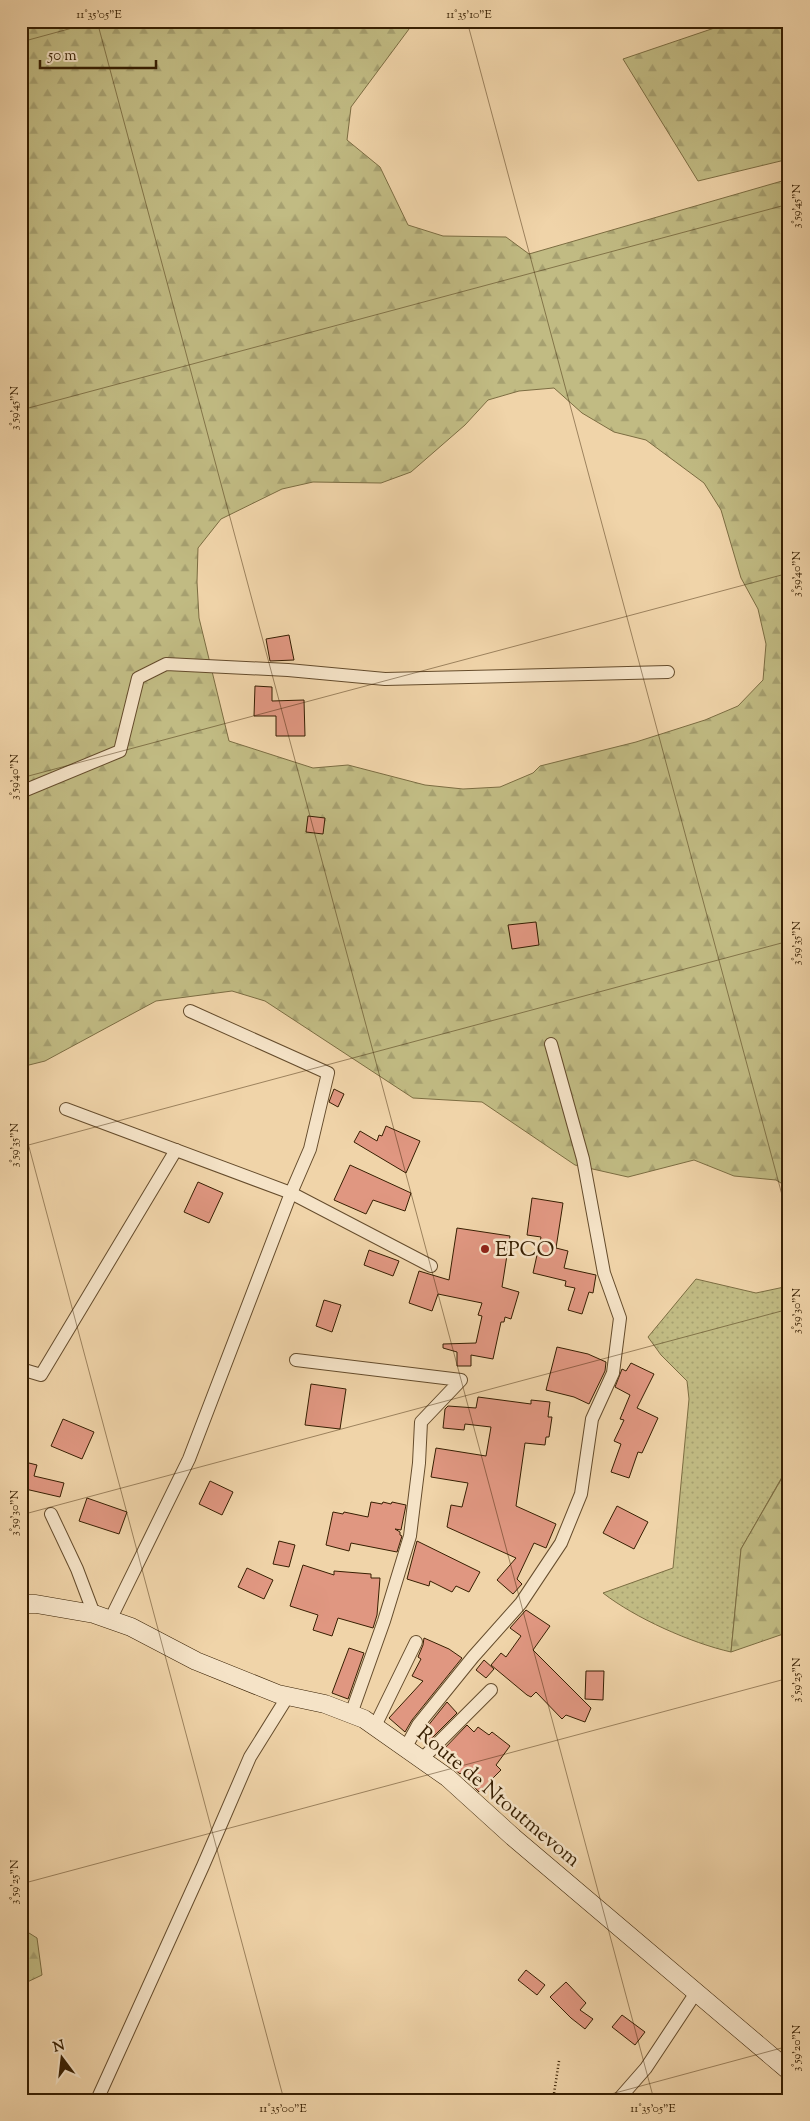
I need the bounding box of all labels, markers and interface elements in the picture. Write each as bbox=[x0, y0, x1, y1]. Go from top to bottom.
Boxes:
text: 11°35'05"E bbox=[76, 6, 123, 24]
text: 11°35'10"E bbox=[446, 6, 493, 24]
scale bar bbox=[40, 38, 156, 70]
text: 50 m bbox=[47, 46, 77, 67]
text: 3°59'45"N bbox=[788, 183, 806, 228]
text: 3°59'45"N bbox=[6, 385, 24, 430]
text: 3°59'40"N bbox=[788, 551, 806, 597]
text: 3°59'40"N bbox=[6, 754, 24, 800]
text: 3°59'35"N bbox=[788, 920, 806, 965]
text: 3°59'35"N bbox=[6, 1122, 24, 1167]
place label: EPCO bbox=[495, 1236, 554, 1266]
marker: EPCO bbox=[479, 1243, 491, 1255]
text: 3°59'30"N bbox=[788, 1288, 806, 1334]
text: 3°59'30"N bbox=[6, 1490, 24, 1536]
text: 3°59'25"N bbox=[788, 1657, 806, 1702]
street label: Route de Ntoutmevom bbox=[409, 1720, 586, 1875]
text: 3°59'25"N bbox=[6, 1859, 24, 1904]
text: 3°59'20"N bbox=[788, 2024, 806, 2071]
north arrow bbox=[38, 2034, 88, 2084]
text: N bbox=[51, 2036, 67, 2058]
text: 11°35'00"E bbox=[259, 2100, 307, 2118]
text: 11°35'05"E bbox=[630, 2100, 677, 2118]

